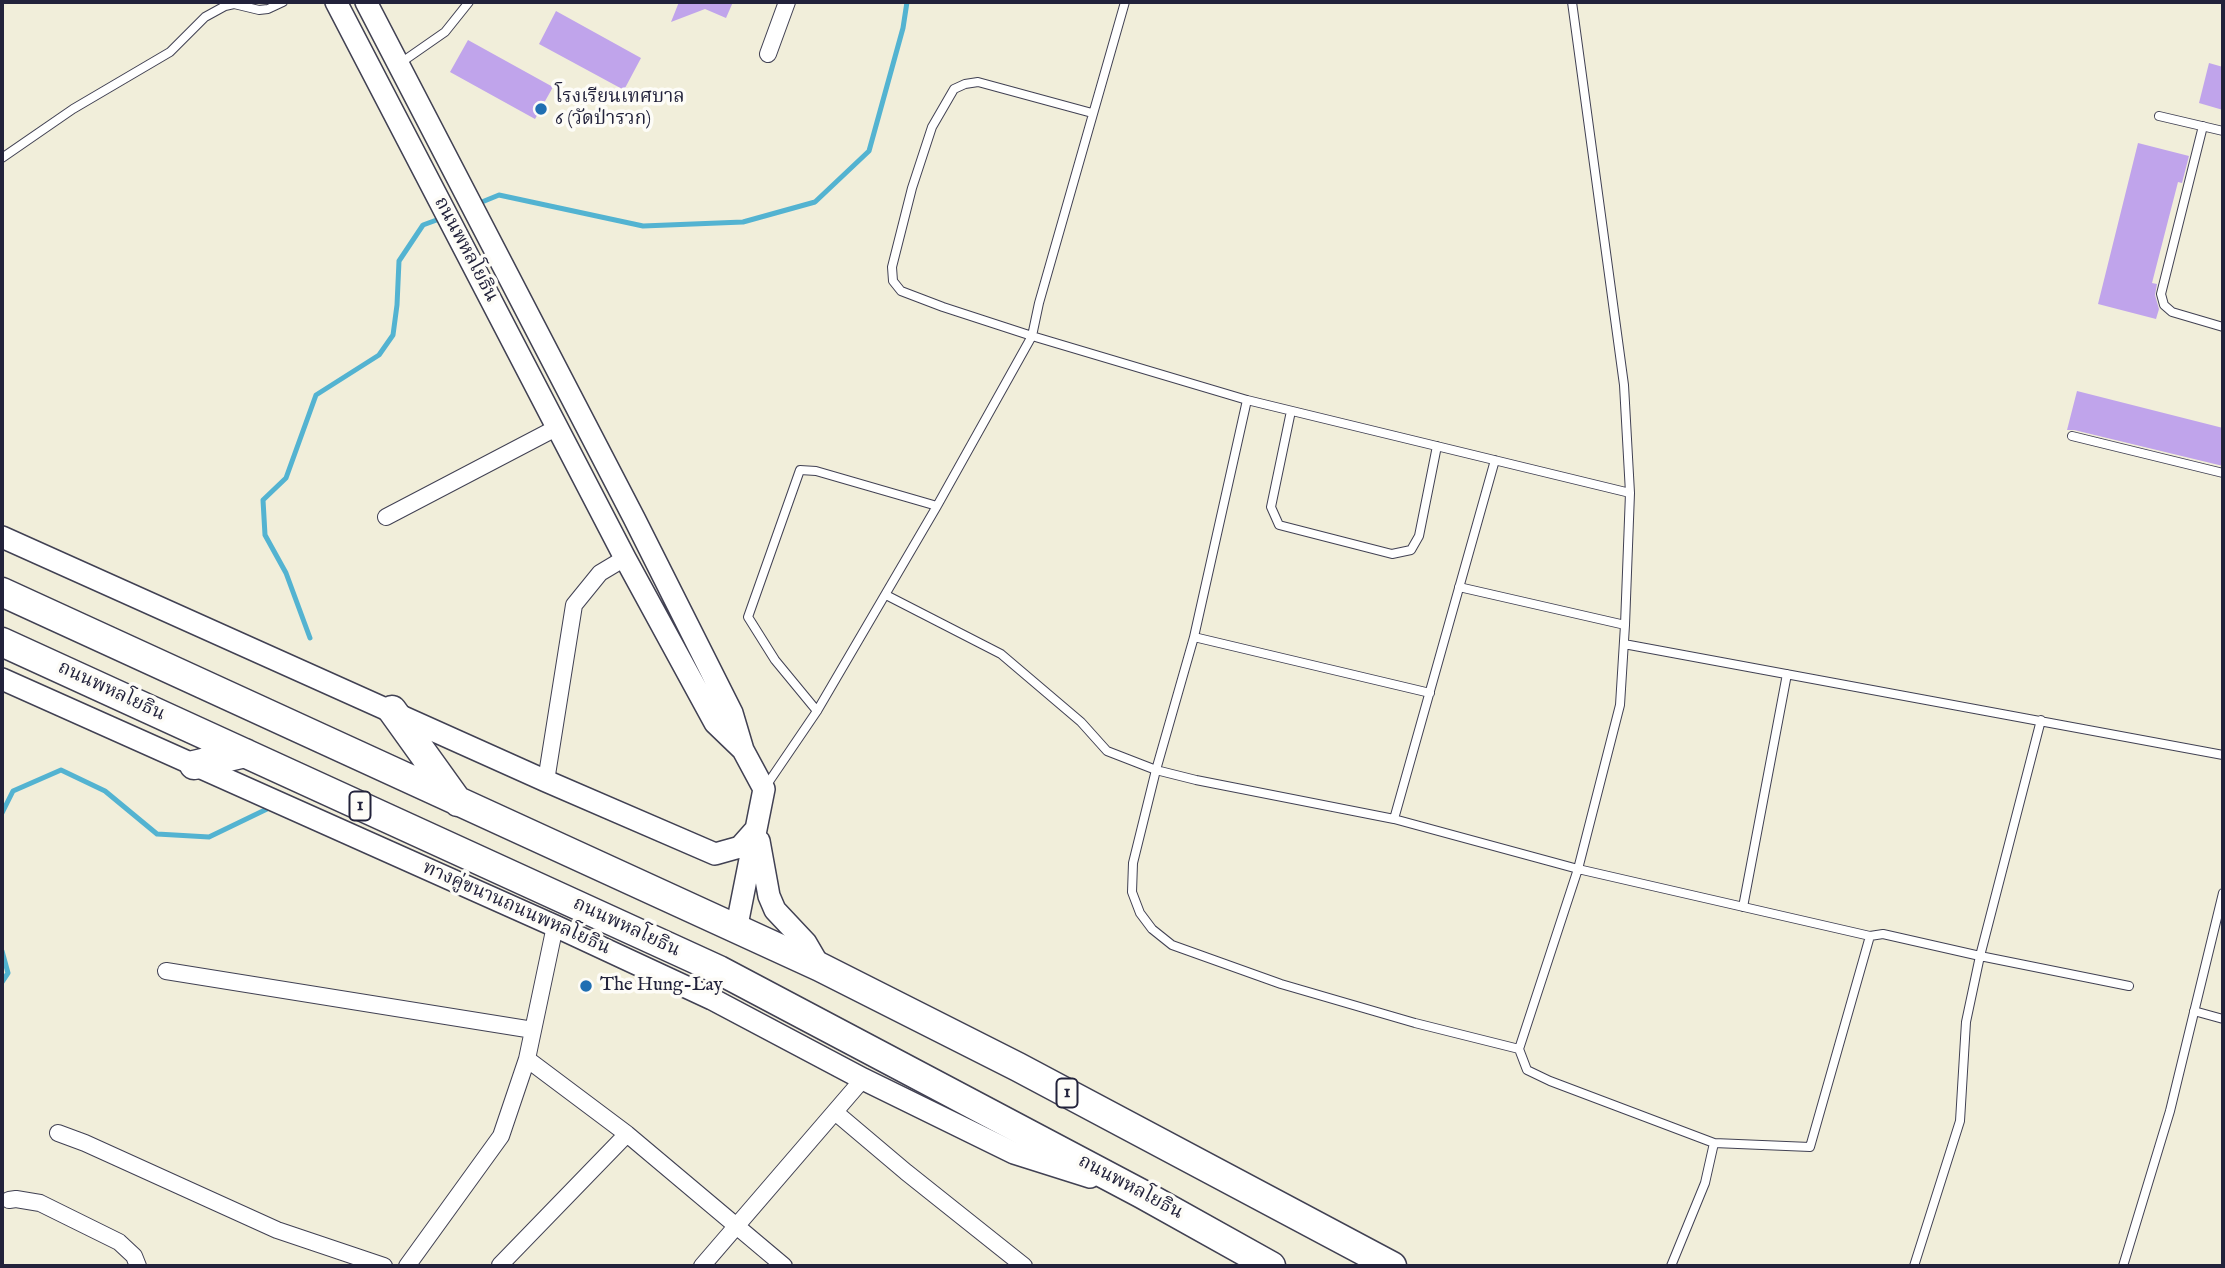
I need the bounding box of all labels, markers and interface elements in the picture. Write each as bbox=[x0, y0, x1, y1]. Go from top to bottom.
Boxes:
place label: โรงเรียนเทศบาล 6 (วัดป่ารวก) bbox=[555, 87, 685, 131]
marker: โรงเรียนเทศบาล 6 (วัดป่ารวก) bbox=[533, 101, 549, 117]
street label: ถนนพหลโยธิน bbox=[428, 194, 502, 306]
street label: ถนนพหลโยธิน bbox=[54, 657, 168, 727]
road number: 1 bbox=[350, 792, 370, 820]
street label: ทางคู่ขนานถนนพหลโยธิน bbox=[419, 857, 613, 961]
street label: ถนนพหลโยธิน bbox=[569, 893, 683, 963]
place label: The Hung-Lay bbox=[600, 975, 723, 997]
marker: The Hung-Lay bbox=[578, 978, 594, 994]
road number: 1 bbox=[1056, 1078, 1078, 1108]
street label: ถนนพหลโยธิน bbox=[1074, 1151, 1186, 1225]

